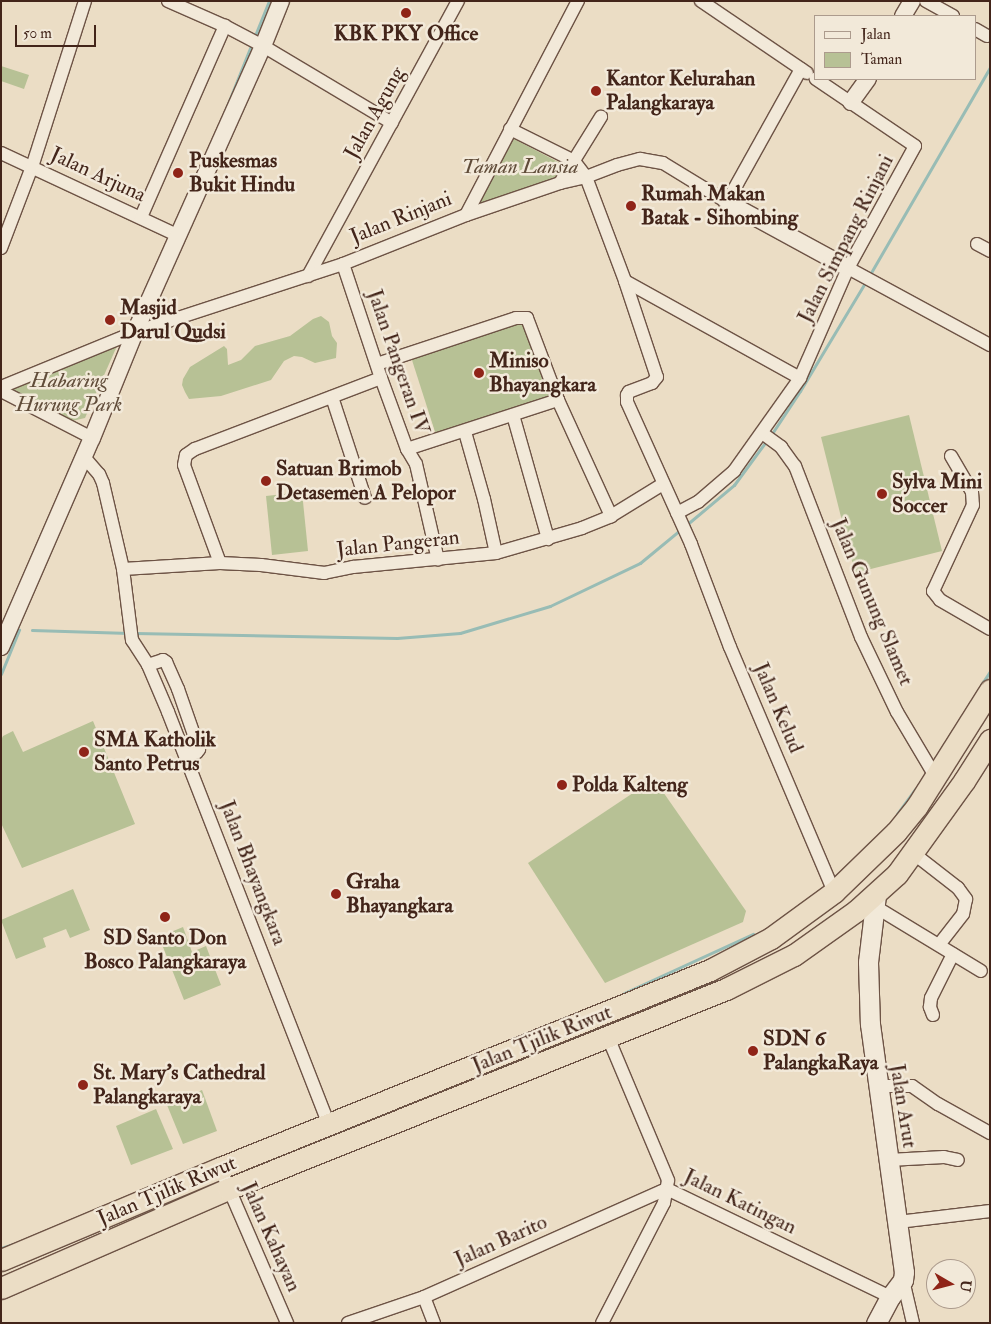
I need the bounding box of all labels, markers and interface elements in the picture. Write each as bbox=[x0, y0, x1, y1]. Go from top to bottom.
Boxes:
marker: KBK PKY Office bbox=[400, 7, 412, 19]
scale bar bbox=[18, 15, 99, 47]
legend bbox=[814, 15, 976, 80]
place label: KBK PKY Office bbox=[334, 21, 478, 47]
text: 50 m bbox=[23, 24, 52, 43]
text: Jalan bbox=[861, 25, 891, 44]
text: Taman bbox=[861, 50, 902, 69]
street label: Jalan Agung bbox=[339, 62, 411, 164]
place label: Kantor Kelurahan Palangkaraya bbox=[606, 66, 755, 116]
marker: Kantor Kelurahan Palangkaraya bbox=[590, 85, 602, 97]
street label: Jalan Arjuna bbox=[46, 142, 150, 208]
place label: Puskesmas Bukit Hindu bbox=[189, 148, 295, 198]
street label: Jalan Simpang Rinjani bbox=[793, 151, 899, 327]
park label: Taman Lansia bbox=[462, 154, 578, 180]
marker: Puskesmas Bukit Hindu bbox=[171, 166, 185, 180]
place label: Rumah Makan Batak - Sihombing bbox=[641, 181, 798, 231]
street label: Jalan Rinjani bbox=[347, 186, 455, 250]
marker: Rumah Makan Batak - Sihombing bbox=[625, 200, 637, 212]
street label: Jalan Pangeran IV bbox=[361, 286, 435, 438]
place label: Masjid Darul Qudsi bbox=[120, 295, 226, 345]
marker: Masjid Darul Qudsi bbox=[104, 314, 116, 326]
place label: Miniso Bhayangkara bbox=[489, 348, 596, 398]
marker: Miniso Bhayangkara bbox=[473, 367, 485, 379]
park label: Habaring Hurung Park bbox=[16, 368, 122, 418]
place label: Satuan Brimob Detasemen A Pelopor bbox=[276, 456, 456, 506]
place label: Sylva Mini Soccer bbox=[892, 469, 982, 519]
marker: Satuan Brimob Detasemen A Pelopor bbox=[260, 475, 272, 487]
marker: Sylva Mini Soccer bbox=[876, 488, 888, 500]
street label: Jalan Gunung Slamet bbox=[825, 515, 919, 689]
street label: Jalan Pangeran bbox=[335, 525, 461, 563]
street label: Jalan Kelud bbox=[748, 659, 808, 757]
place label: SMA Katholik Santo Petrus bbox=[94, 727, 216, 777]
marker: SMA Katholik Santo Petrus bbox=[78, 746, 90, 758]
place label: Polda Kalteng bbox=[572, 772, 688, 798]
marker: Polda Kalteng bbox=[556, 779, 568, 791]
street label: Jalan Bhayangkara bbox=[214, 797, 292, 949]
place label: Graha Bhayangkara bbox=[346, 869, 453, 919]
marker: Graha Bhayangkara bbox=[330, 888, 342, 900]
marker: SD Santo Don Bosco Palangkaraya bbox=[159, 911, 171, 923]
place label: SD Santo Don Bosco Palangkaraya bbox=[84, 925, 246, 975]
street label: Jalan Tjilik Riwut bbox=[468, 1000, 616, 1078]
place label: SDN 6 PalangkaRaya bbox=[763, 1026, 878, 1076]
marker: SDN 6 PalangkaRaya bbox=[747, 1045, 759, 1057]
place label: St. Mary's Cathedral Palangkaraya bbox=[93, 1060, 266, 1110]
street label: Jalan Arut bbox=[884, 1062, 922, 1150]
marker: St. Mary's Cathedral Palangkaraya bbox=[77, 1079, 89, 1091]
street label: Jalan Tjilik Riwut bbox=[94, 1150, 240, 1232]
street label: Jalan Katingan bbox=[680, 1164, 800, 1240]
street label: Jalan Kahayan bbox=[236, 1178, 306, 1296]
street label: Jalan Barito bbox=[451, 1209, 551, 1273]
north arrow bbox=[926, 1259, 976, 1309]
text: U bbox=[956, 1279, 975, 1293]

